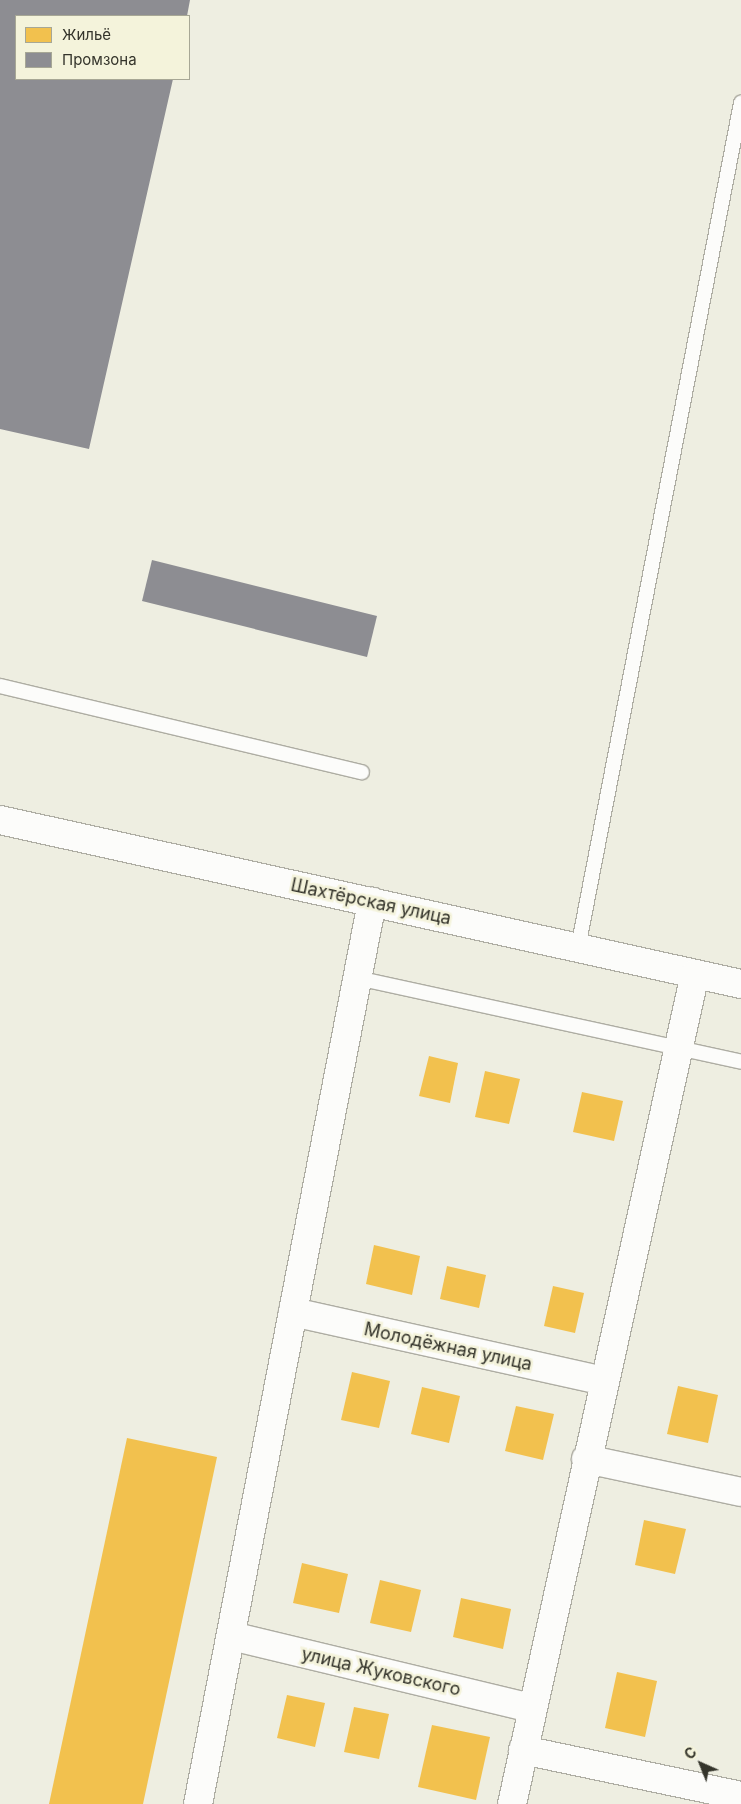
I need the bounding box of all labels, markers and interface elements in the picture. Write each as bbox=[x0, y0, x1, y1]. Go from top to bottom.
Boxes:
legend bbox=[15, 15, 190, 80]
text: Жильё bbox=[62, 25, 111, 44]
text: Промзона bbox=[62, 50, 137, 69]
street label: Шахтёрская улица bbox=[289, 874, 453, 930]
street label: Молодёжная улица bbox=[362, 1319, 534, 1375]
street label: улица Жуковского bbox=[299, 1643, 463, 1701]
north arrow bbox=[676, 1739, 726, 1789]
text: С bbox=[681, 1743, 700, 1763]

